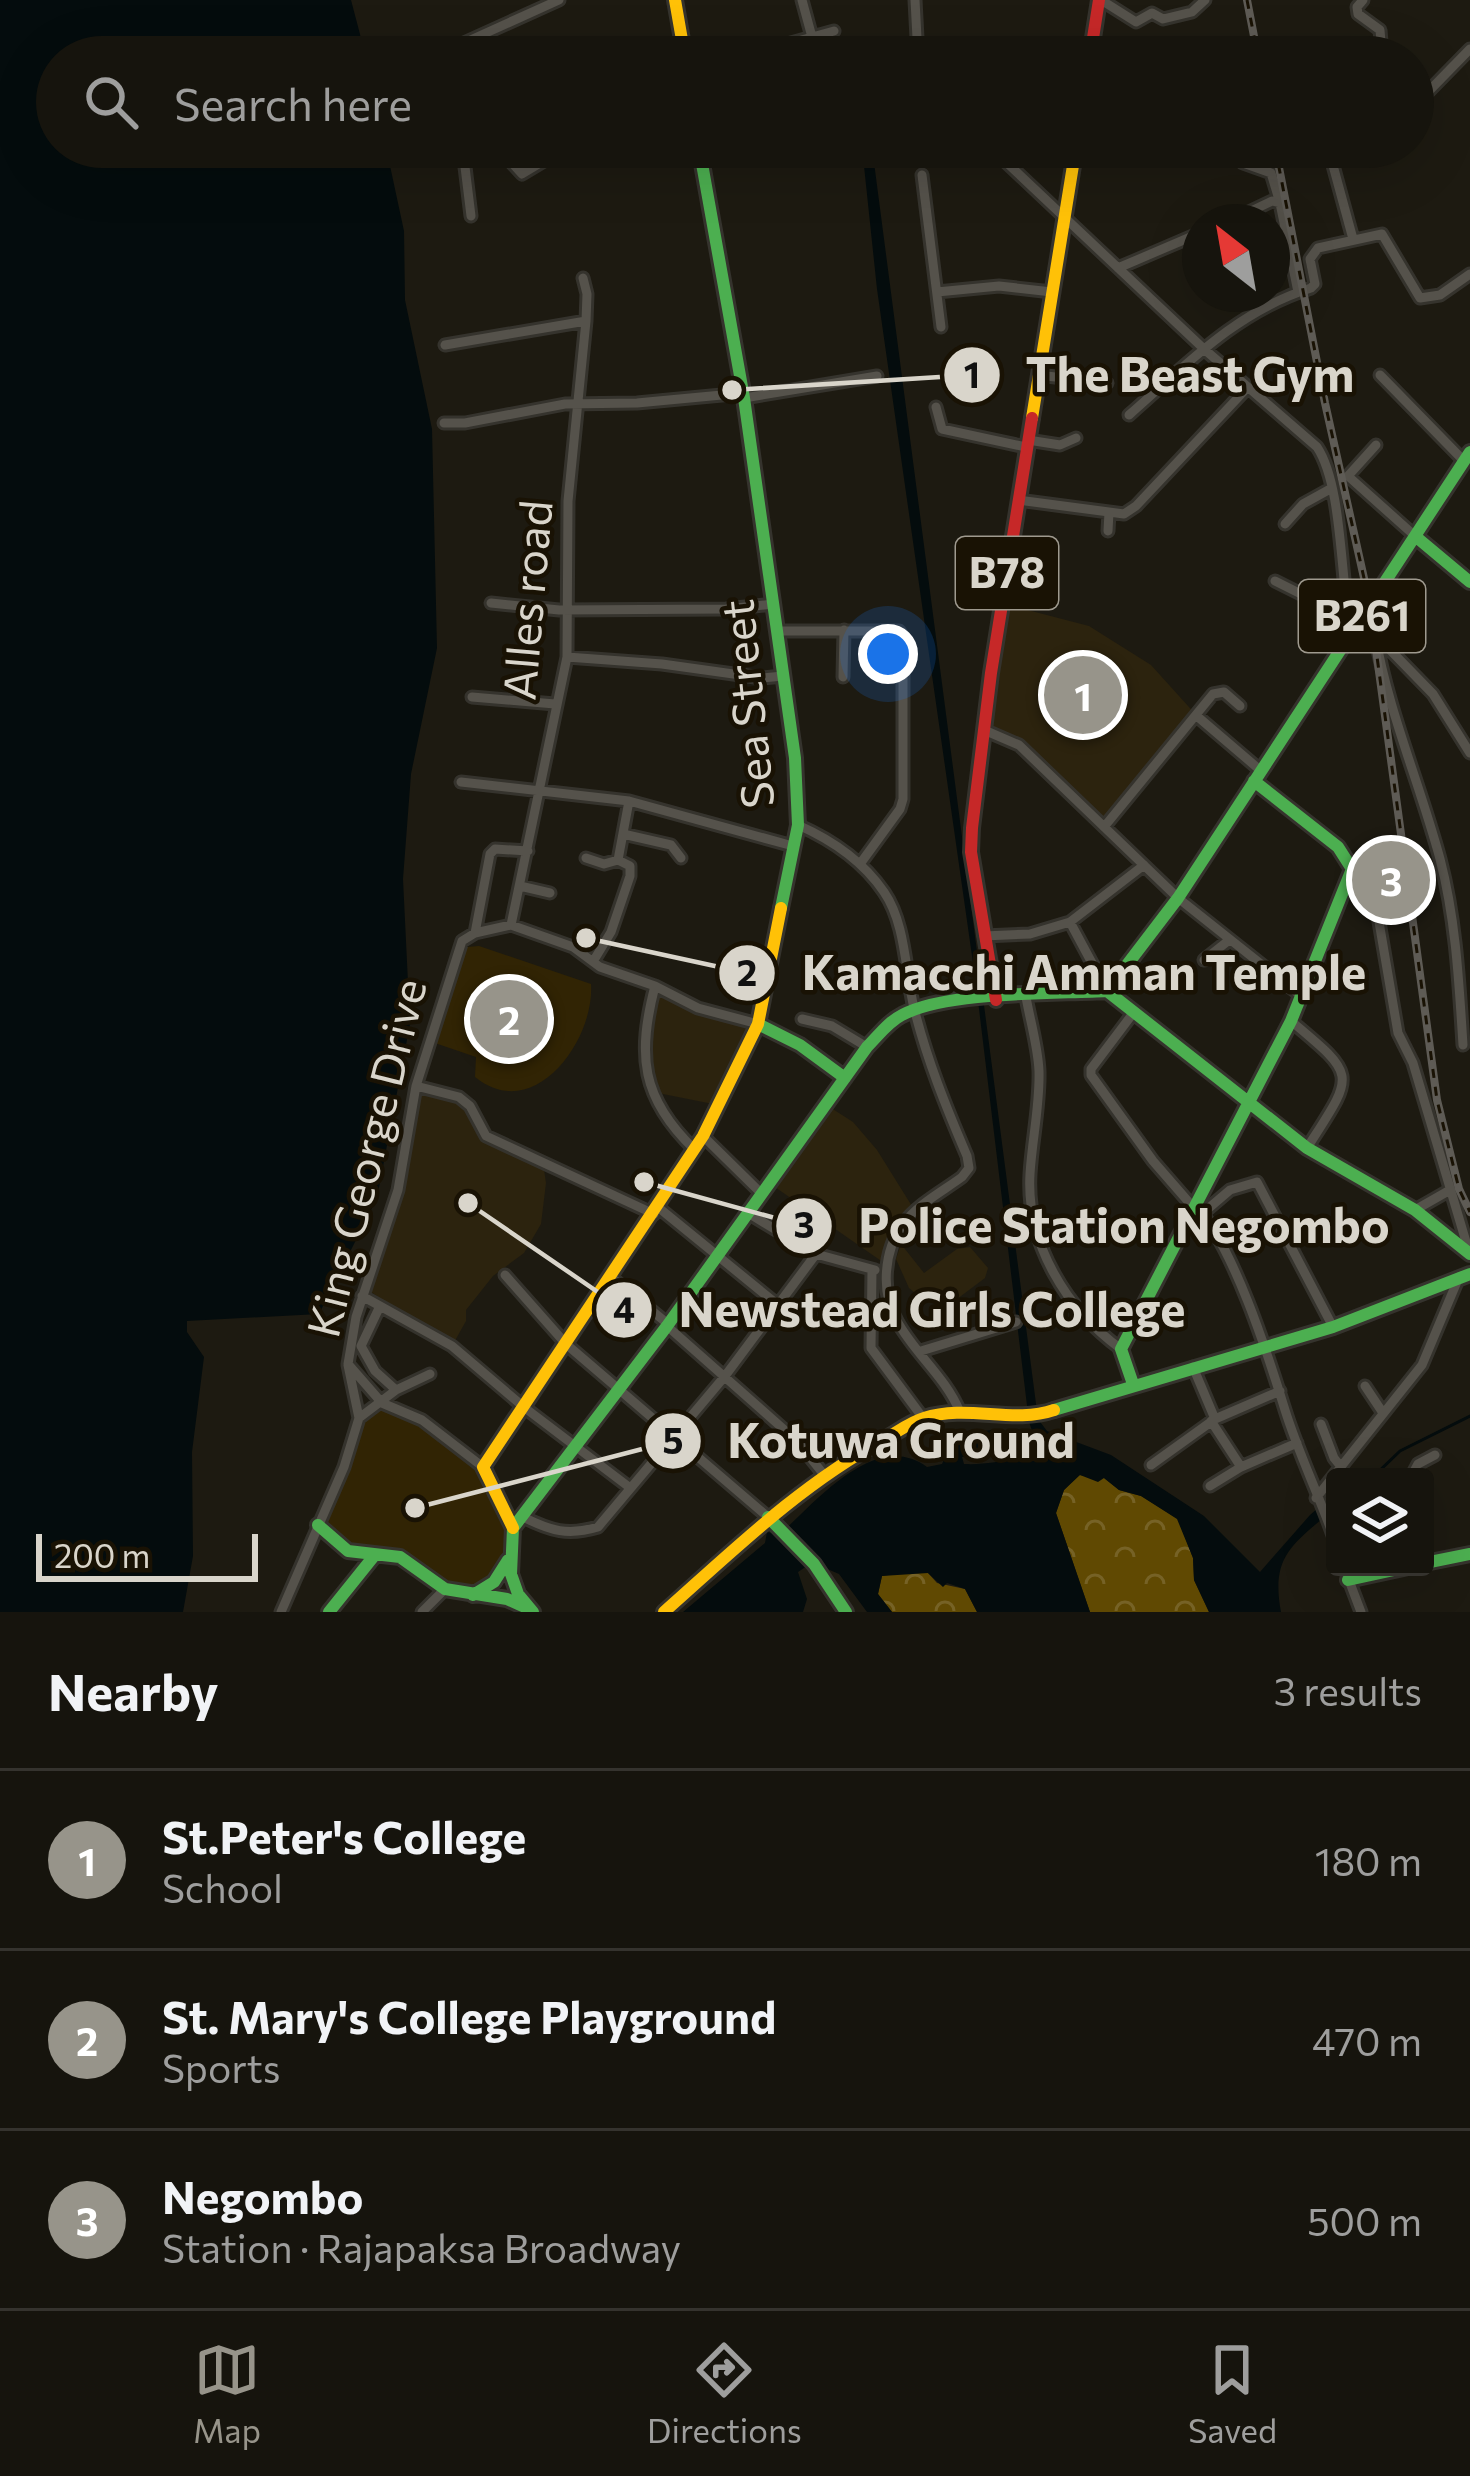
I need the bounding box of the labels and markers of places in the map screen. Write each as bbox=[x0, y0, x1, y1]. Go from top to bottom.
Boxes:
callout: The Beast Gym bbox=[942, 333, 1379, 417]
pin: 1 bbox=[1044, 650, 1122, 740]
pin: 3 bbox=[1352, 835, 1430, 925]
callout: Kamacchi Amman Temple bbox=[717, 931, 1390, 1015]
pin: 2 bbox=[470, 974, 548, 1064]
callout: Police Station Negombo bbox=[774, 1184, 1414, 1268]
callout: Newstead Girls College bbox=[594, 1268, 1209, 1352]
callout: Kotuwa Ground bbox=[643, 1399, 1099, 1483]

